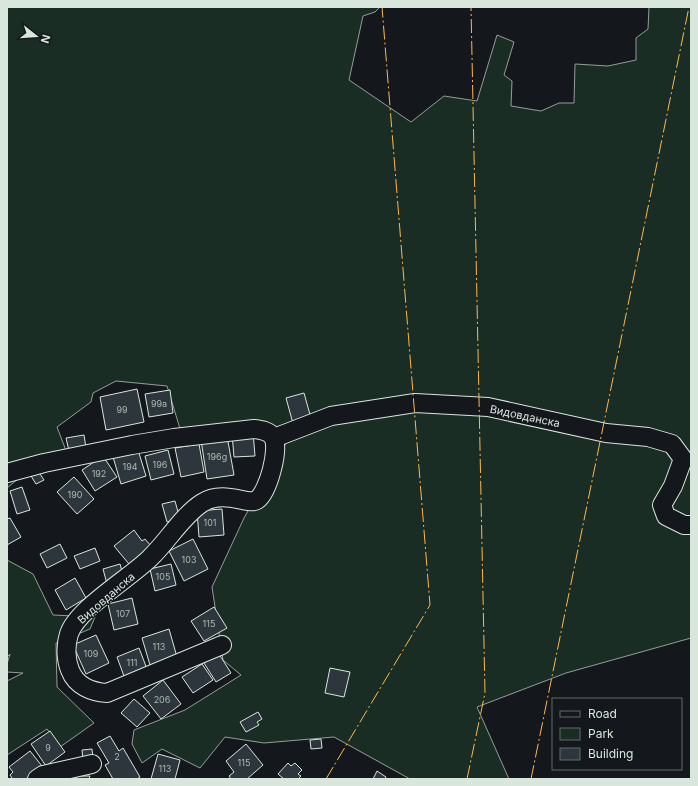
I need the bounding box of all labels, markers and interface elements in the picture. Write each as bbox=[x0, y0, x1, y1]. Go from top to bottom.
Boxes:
north arrow bbox=[16, 16, 56, 56]
text: N bbox=[38, 33, 53, 45]
house number: 99a bbox=[151, 398, 167, 409]
street label: Видовданска bbox=[489, 402, 561, 430]
house number: 99 bbox=[116, 404, 128, 415]
house number: 196g bbox=[207, 451, 227, 462]
house number: 196 bbox=[153, 459, 168, 470]
house number: 194 bbox=[122, 461, 138, 472]
house number: 192 bbox=[92, 468, 106, 479]
house number: 190 bbox=[68, 489, 83, 500]
house number: 101 bbox=[204, 517, 217, 528]
house number: 103 bbox=[182, 554, 197, 565]
street label: Видовданска bbox=[74, 569, 138, 627]
house number: 105 bbox=[156, 571, 170, 582]
house number: 107 bbox=[116, 608, 130, 619]
house number: 115 bbox=[203, 618, 215, 629]
house number: 113 bbox=[153, 641, 166, 652]
house number: 109 bbox=[84, 648, 99, 659]
house number: 111 bbox=[127, 657, 137, 668]
house number: 206 bbox=[154, 694, 171, 705]
legend bbox=[552, 698, 682, 770]
text: Road bbox=[588, 706, 617, 721]
text: Park bbox=[588, 726, 614, 741]
house number: 9 bbox=[45, 742, 51, 753]
text: Building bbox=[588, 746, 633, 761]
house number: 2 bbox=[114, 751, 120, 762]
house number: 115 bbox=[238, 757, 250, 768]
house number: 113 bbox=[159, 763, 172, 774]

